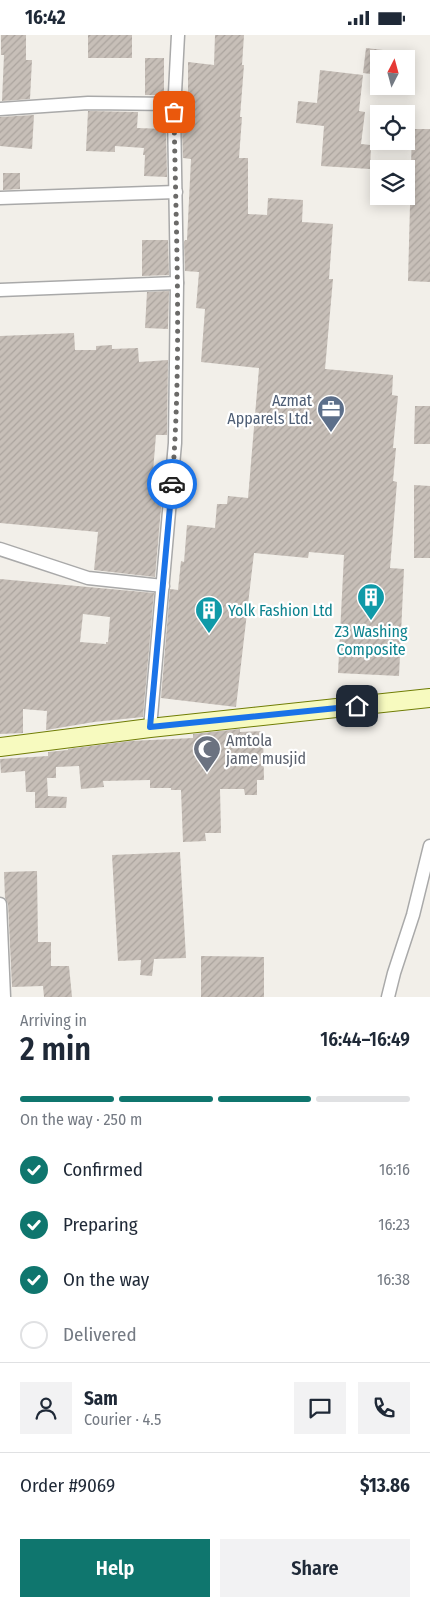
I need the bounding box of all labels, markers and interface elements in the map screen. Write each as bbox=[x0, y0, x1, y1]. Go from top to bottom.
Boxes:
text: 16:42 bbox=[25, 6, 66, 29]
north arrow bbox=[370, 50, 415, 95]
map controls bbox=[370, 50, 415, 205]
pin bbox=[153, 91, 195, 133]
icon: bag bbox=[160, 98, 188, 126]
button: locate bbox=[370, 105, 415, 150]
button: layers bbox=[370, 160, 415, 205]
place label: Azmat Apparels Ltd. bbox=[227, 391, 313, 428]
office icon: Azmat Apparels Ltd. bbox=[316, 394, 346, 433]
courier bbox=[147, 459, 197, 509]
icon: car bbox=[158, 470, 186, 498]
building icon: Z3 Washing Composite bbox=[356, 582, 386, 621]
building icon: Yolk Fashion Ltd bbox=[194, 595, 224, 634]
place label: Yolk Fashion Ltd bbox=[228, 601, 333, 620]
place label: Z3 Washing Composite bbox=[334, 622, 408, 659]
pin bbox=[336, 685, 378, 727]
icon: home bbox=[343, 692, 371, 720]
place label: Amtola jame musjid bbox=[225, 731, 306, 768]
mosque icon: Amtola jame musjid bbox=[192, 734, 222, 773]
text: Arriving in bbox=[20, 1011, 87, 1030]
text: 16:44–16:49 bbox=[320, 1028, 410, 1051]
text: 2 min bbox=[20, 1030, 91, 1068]
text: On the way · 250 m bbox=[20, 1110, 142, 1129]
icon: check bbox=[20, 1156, 48, 1184]
text: Confirmed bbox=[63, 1158, 143, 1181]
text: 16:16 bbox=[379, 1160, 410, 1179]
icon: check bbox=[20, 1211, 48, 1239]
text: Preparing bbox=[63, 1213, 138, 1236]
text: 16:23 bbox=[378, 1215, 410, 1234]
icon: check bbox=[20, 1266, 48, 1294]
text: On the way bbox=[63, 1268, 149, 1291]
text: 16:38 bbox=[377, 1270, 410, 1289]
text: Delivered bbox=[63, 1323, 137, 1346]
button: person bbox=[20, 1382, 72, 1434]
button: chat bbox=[294, 1382, 346, 1434]
button: phone bbox=[358, 1382, 410, 1434]
text: Sam bbox=[84, 1387, 118, 1410]
text: Courier · 4.5 bbox=[84, 1410, 161, 1429]
text: Order #9069 bbox=[20, 1474, 115, 1497]
text: $13.86 bbox=[360, 1474, 410, 1497]
button: Help bbox=[20, 1539, 210, 1597]
button: Share bbox=[220, 1539, 410, 1597]

